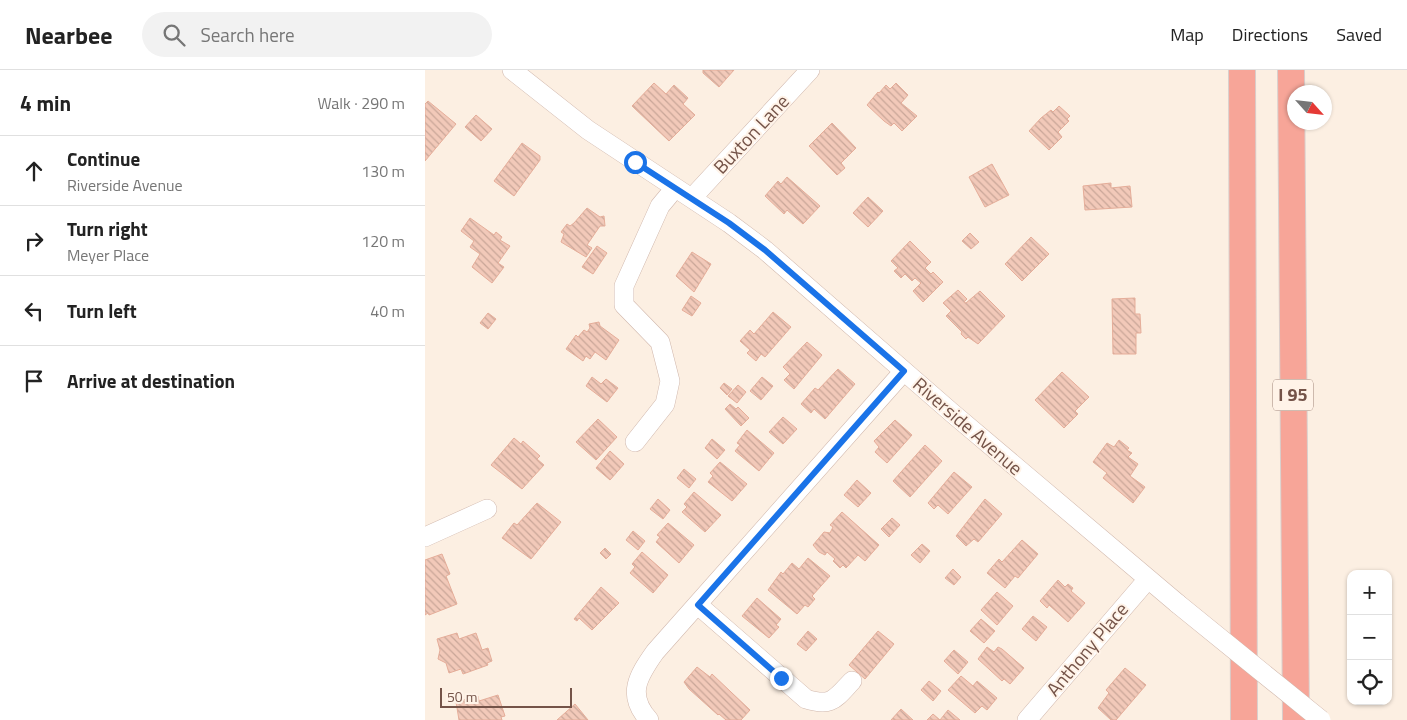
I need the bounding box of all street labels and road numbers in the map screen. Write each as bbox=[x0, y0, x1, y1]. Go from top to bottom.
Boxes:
street label: Buxton Lane bbox=[706, 87, 795, 180]
street label: Riverside Avenue bbox=[907, 370, 1030, 482]
road number: I 95 bbox=[1273, 380, 1313, 410]
street label: Anthony Place bbox=[1039, 595, 1135, 702]

